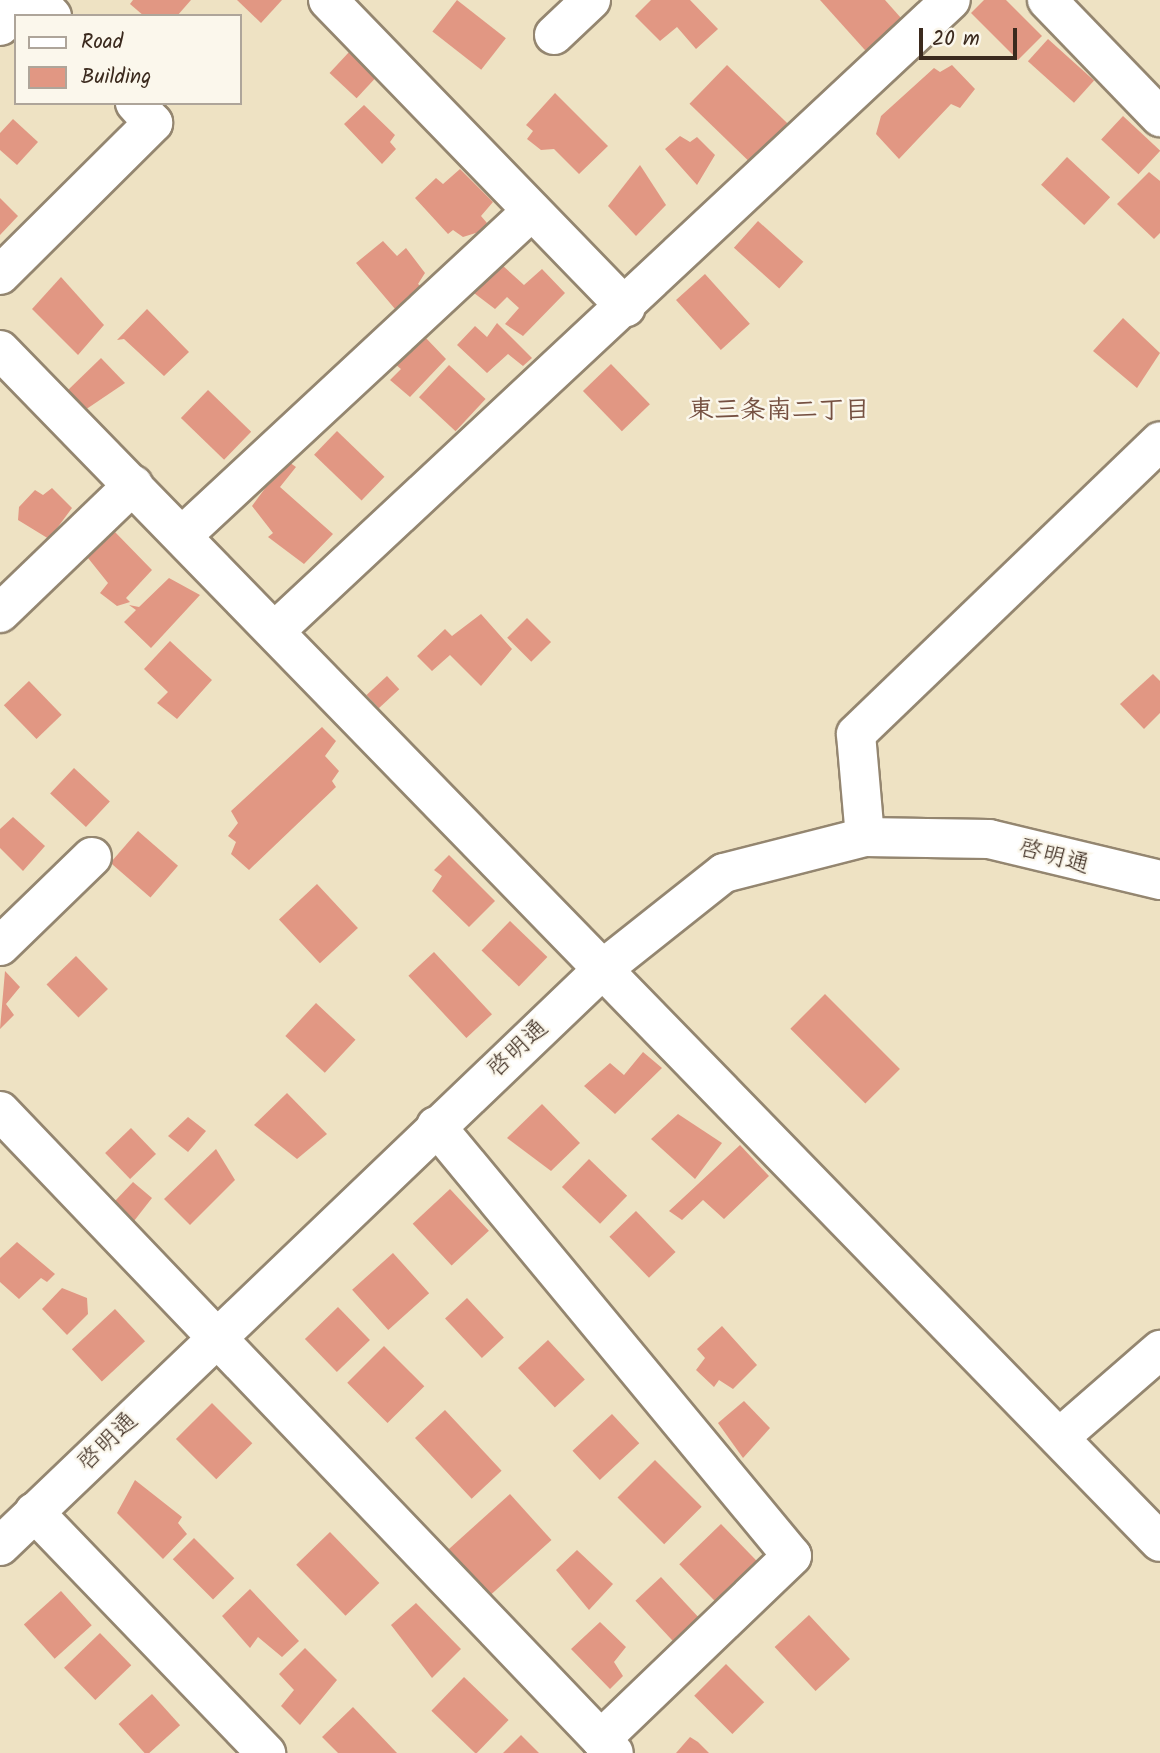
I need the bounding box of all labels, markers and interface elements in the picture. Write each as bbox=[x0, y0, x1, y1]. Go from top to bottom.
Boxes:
legend bbox=[14, 14, 242, 105]
scale bar bbox=[922, 14, 1020, 58]
text: 20 m bbox=[932, 23, 980, 56]
text: Road bbox=[81, 26, 123, 59]
text: Building bbox=[81, 61, 151, 94]
district label: 東三条南二丁目 bbox=[688, 396, 870, 428]
street label: 啓明通 bbox=[1015, 834, 1093, 880]
street label: 啓明通 bbox=[482, 1014, 554, 1084]
street label: 啓明通 bbox=[72, 1407, 144, 1477]

